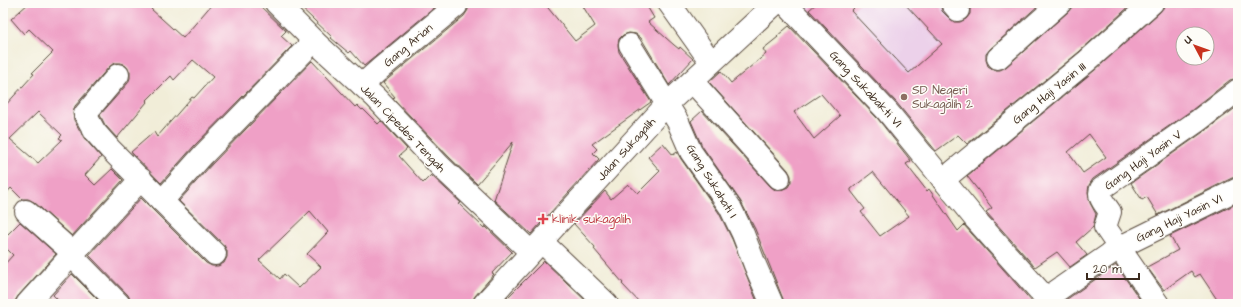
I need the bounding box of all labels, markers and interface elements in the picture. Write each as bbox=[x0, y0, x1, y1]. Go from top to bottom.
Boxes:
street label: Gang Arian bbox=[380, 20, 437, 72]
north arrow bbox=[1175, 26, 1215, 66]
text: U bbox=[1179, 33, 1196, 48]
street label: Gang Sukabakti VI bbox=[825, 47, 906, 132]
street label: Gang Haji Yasin III bbox=[1009, 58, 1090, 129]
street label: Jalan Cipedes Tengah bbox=[355, 81, 449, 177]
place label: SD Negeri Sukagalih 2 bbox=[912, 82, 973, 114]
marker: SD Negeri Sukagalih 2 bbox=[899, 92, 909, 102]
street label: Jalan Sukagalih bbox=[593, 114, 660, 186]
street label: Gang Haji Yasin V bbox=[1101, 126, 1187, 195]
street label: Gang Sukahati I bbox=[681, 141, 741, 222]
street label: Gang Haji Yasin VI bbox=[1133, 190, 1226, 248]
place label: klinik sukagalih bbox=[552, 211, 631, 229]
marker: klinik sukagalih bbox=[537, 213, 549, 225]
scale bar bbox=[1087, 255, 1139, 281]
text: 20 m bbox=[1093, 261, 1122, 278]

